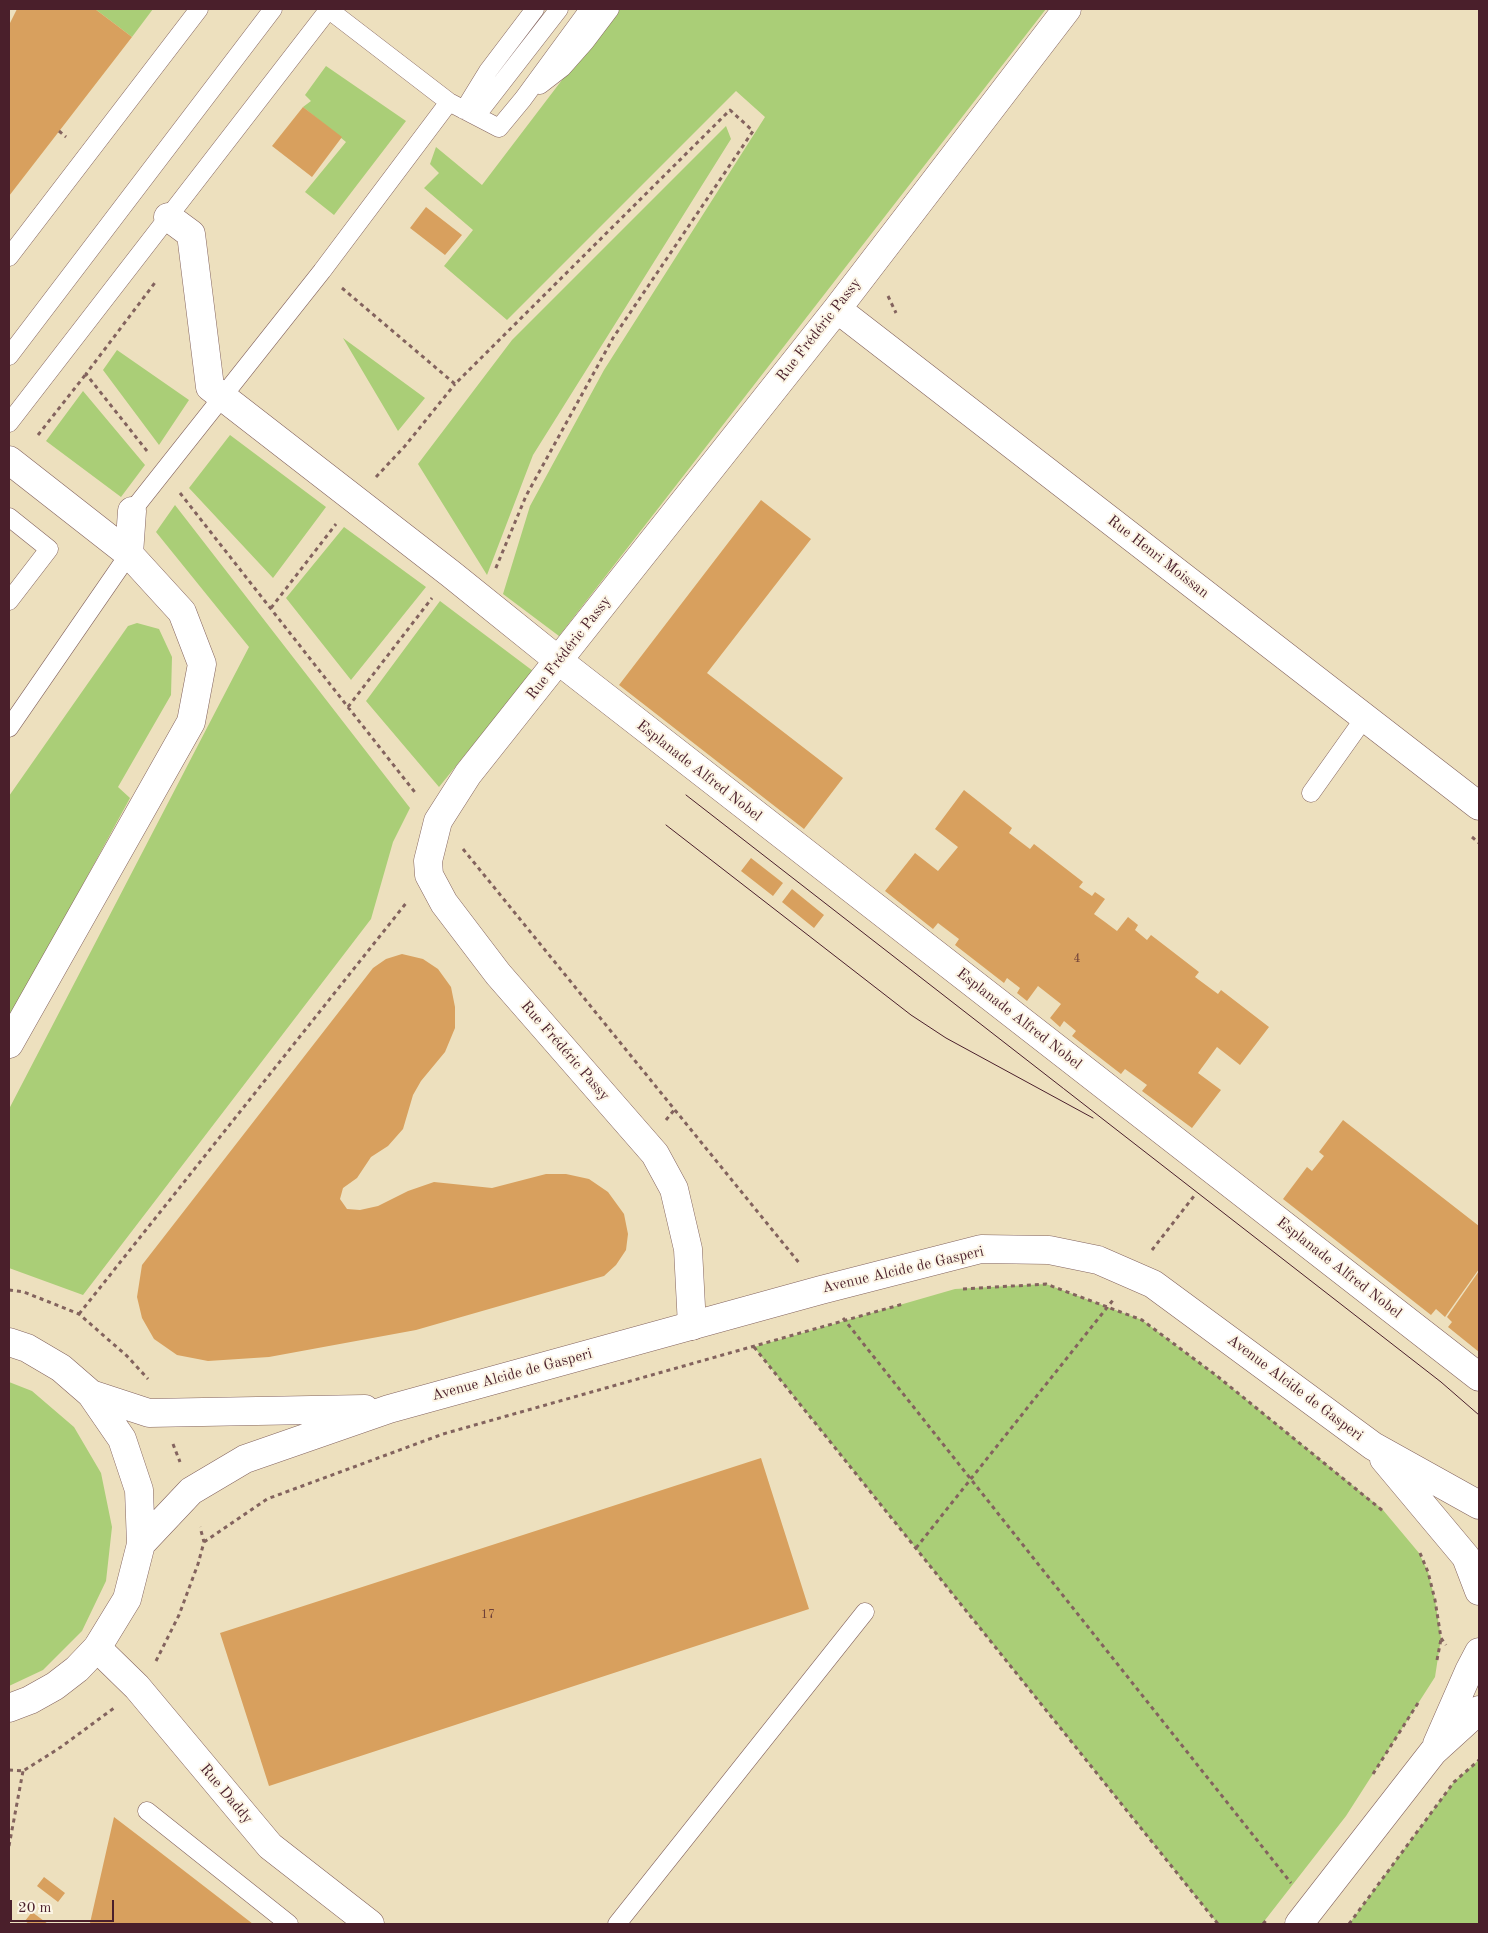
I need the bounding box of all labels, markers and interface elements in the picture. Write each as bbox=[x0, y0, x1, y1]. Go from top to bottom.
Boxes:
street label: Rue Frédéric Passy bbox=[773, 275, 865, 385]
street label: Rue Henri Moissan bbox=[1104, 512, 1212, 602]
street label: Rue Frédéric Passy bbox=[523, 593, 615, 703]
street label: Esplanade Alfred Nobel bbox=[633, 717, 765, 825]
house number: 4 bbox=[1074, 952, 1080, 966]
street label: Esplanade Alfred Nobel bbox=[953, 965, 1085, 1073]
street label: Rue Frédéric Passy bbox=[517, 997, 613, 1105]
street label: Esplanade Alfred Nobel bbox=[1273, 1214, 1405, 1322]
street label: Avenue Alcide de Gasperi bbox=[820, 1243, 986, 1297]
street label: Avenue Alcide de Gasperi bbox=[1224, 1331, 1366, 1445]
street label: Avenue Alcide de Gasperi bbox=[430, 1345, 594, 1405]
house number: 17 bbox=[481, 1608, 495, 1622]
street label: Rue Daddy bbox=[196, 1760, 256, 1828]
scale bar bbox=[12, 1890, 116, 1922]
text: 20 m bbox=[18, 1901, 52, 1916]

